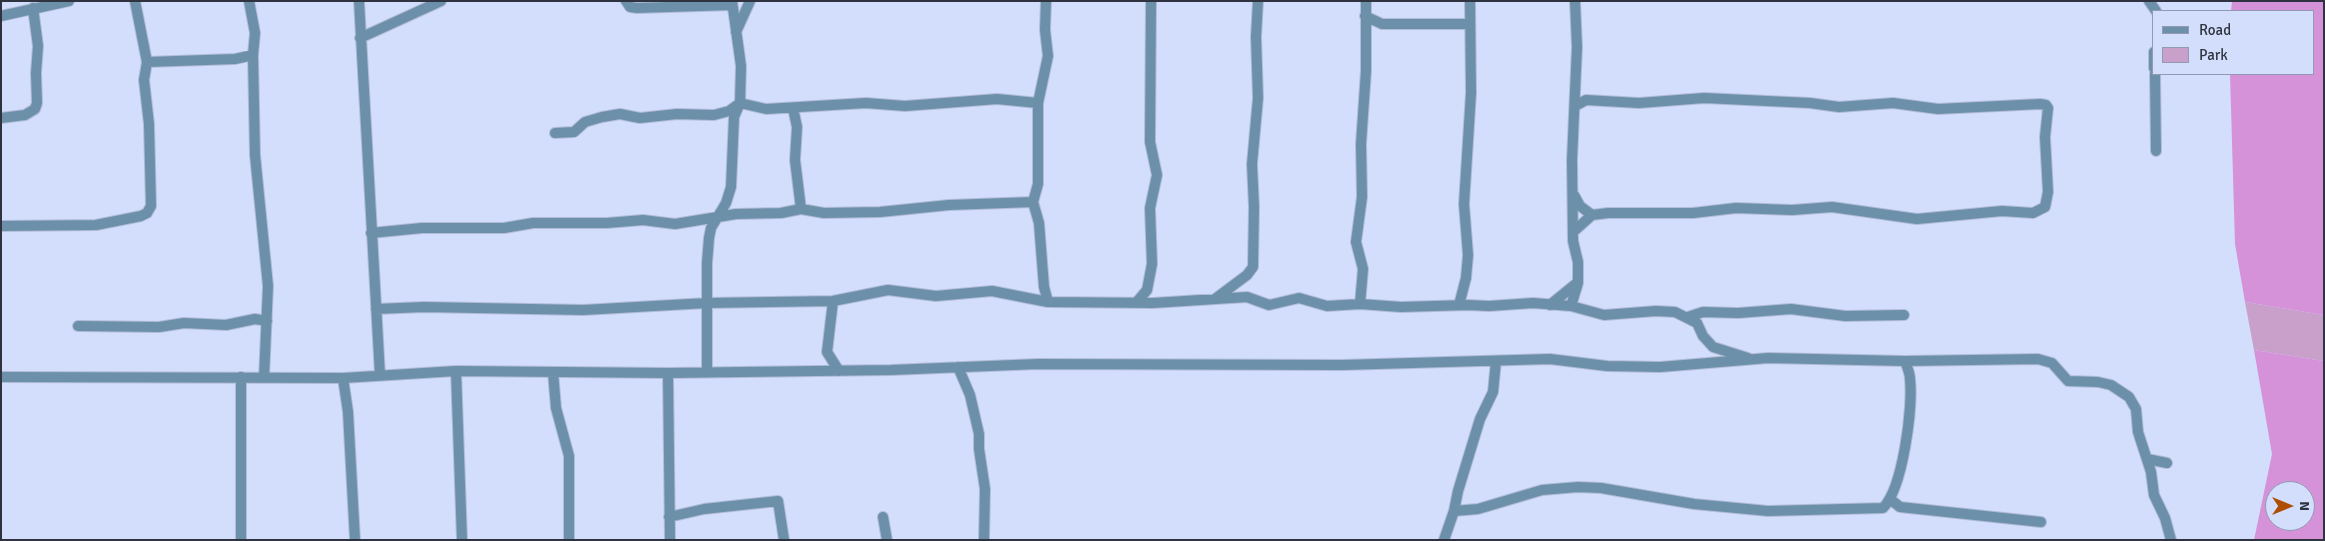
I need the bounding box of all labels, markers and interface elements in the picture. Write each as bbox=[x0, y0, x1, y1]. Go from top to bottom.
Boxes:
legend bbox=[2152, 10, 2315, 75]
text: Road bbox=[2199, 21, 2231, 39]
text: Park bbox=[2199, 46, 2228, 64]
north arrow bbox=[2265, 481, 2315, 531]
text: N bbox=[2296, 501, 2313, 511]

